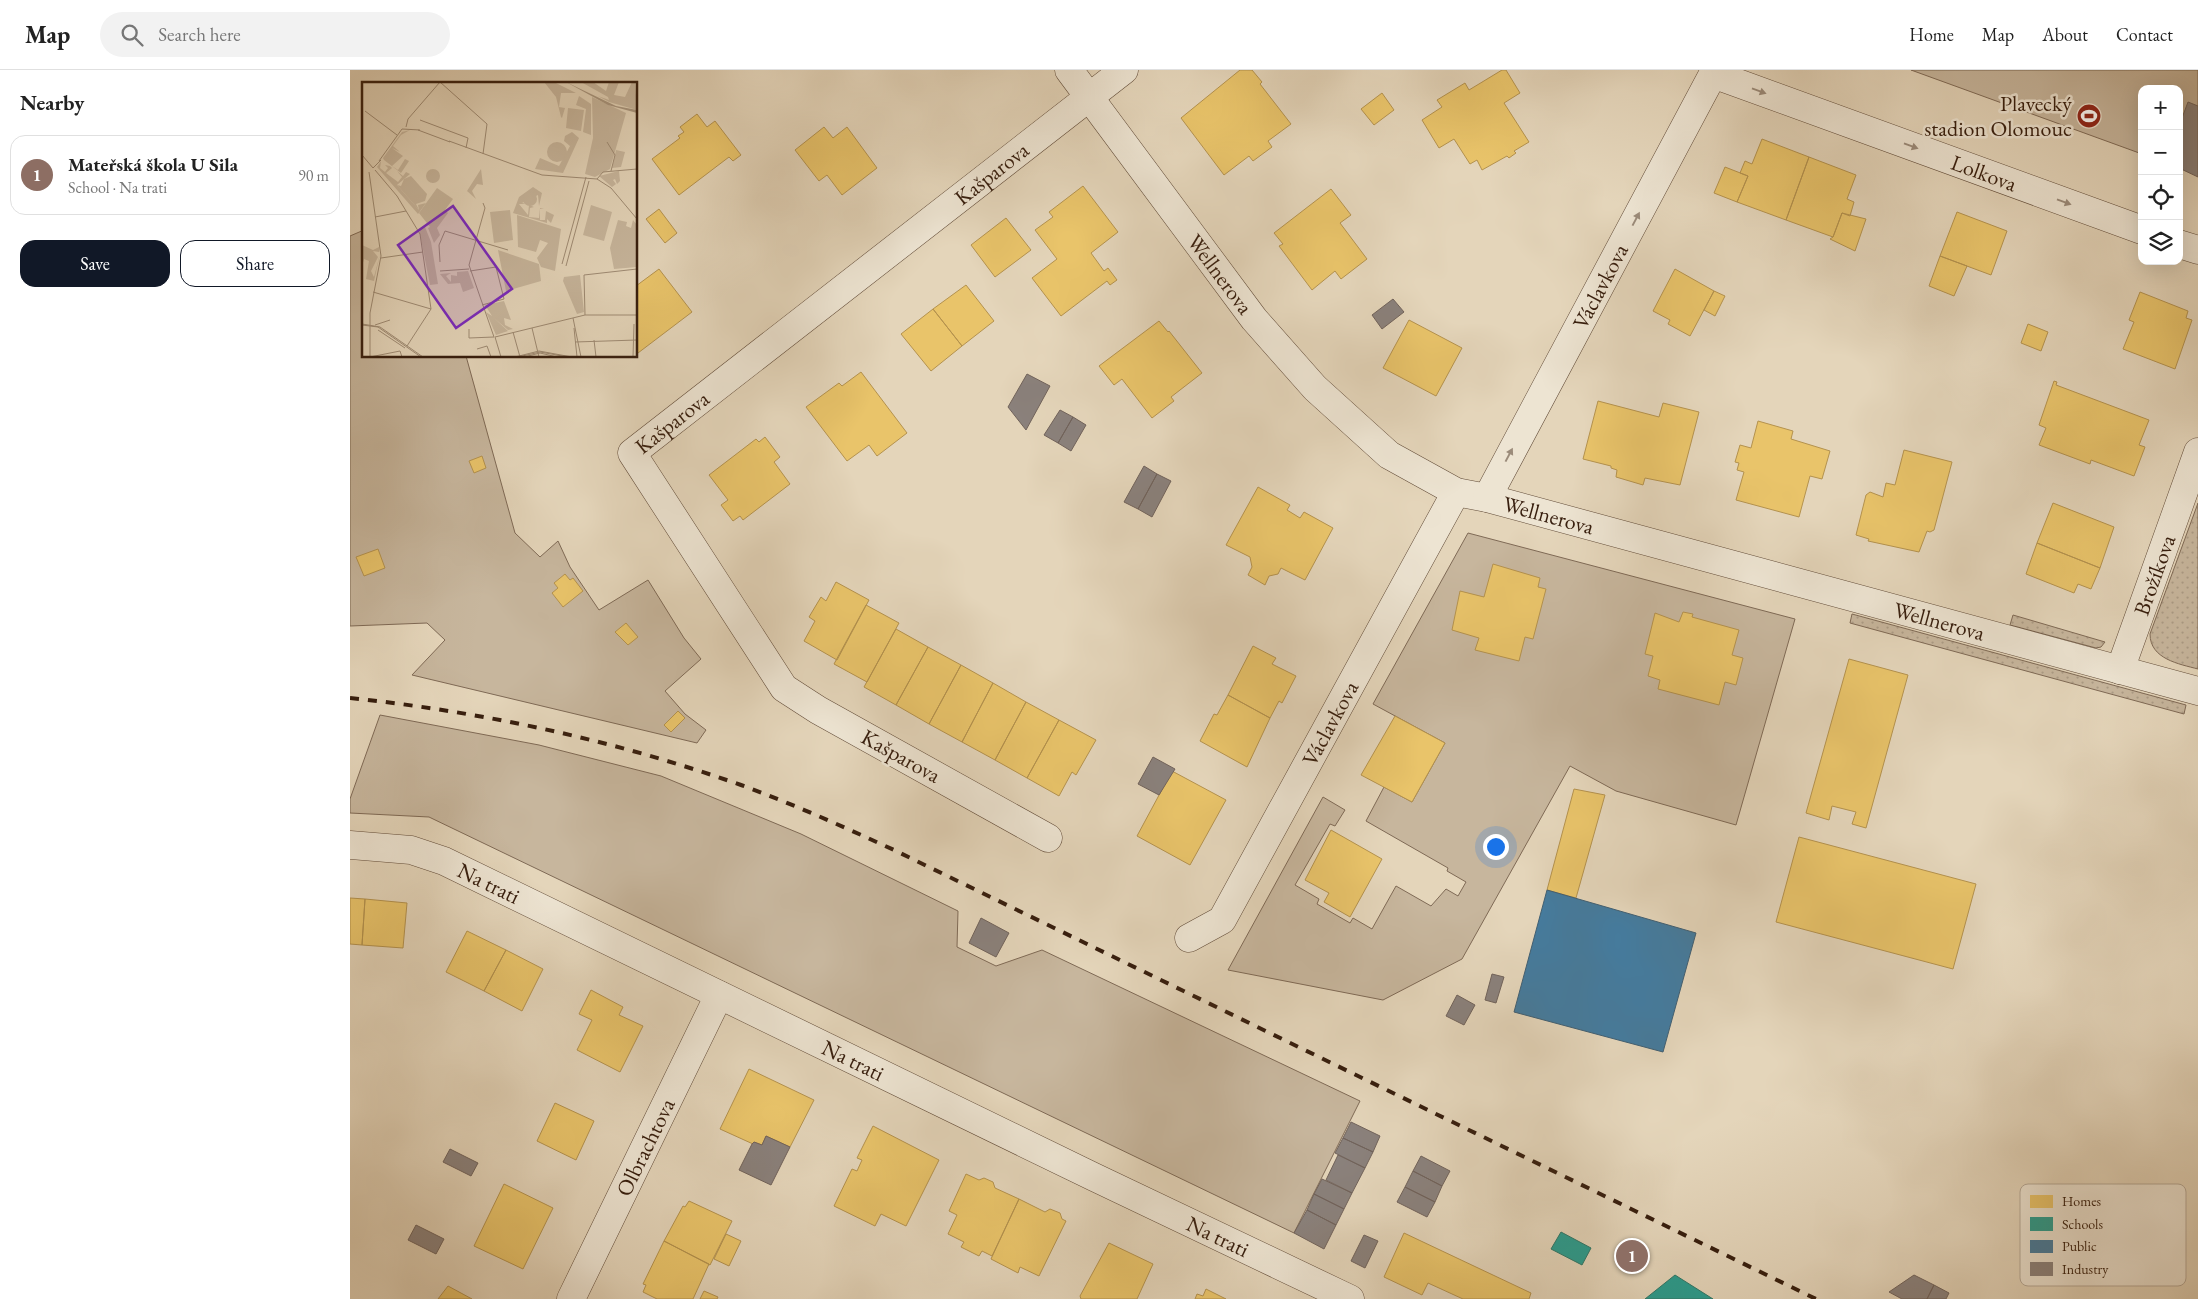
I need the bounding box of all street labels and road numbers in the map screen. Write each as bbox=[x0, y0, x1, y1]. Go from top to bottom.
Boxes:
street label: Kašparova bbox=[948, 135, 1035, 211]
street label: Lolkova bbox=[1947, 147, 2021, 198]
street label: Wellnerova bbox=[1181, 228, 1260, 320]
street label: Václavkova bbox=[1565, 238, 1635, 334]
street label: Kašparova bbox=[629, 384, 715, 460]
street label: Wellnerova bbox=[1500, 488, 1598, 541]
street label: Brožíkova bbox=[2126, 530, 2182, 619]
street label: Wellnerova bbox=[1891, 595, 1988, 647]
street label: Václavkova bbox=[1295, 675, 1365, 771]
street label: Kašparova bbox=[856, 722, 946, 790]
street label: Na trati bbox=[453, 855, 525, 910]
street label: Na trati bbox=[817, 1032, 889, 1087]
street label: Olbrachtova bbox=[609, 1093, 681, 1201]
street label: Na trati bbox=[1182, 1209, 1254, 1263]

